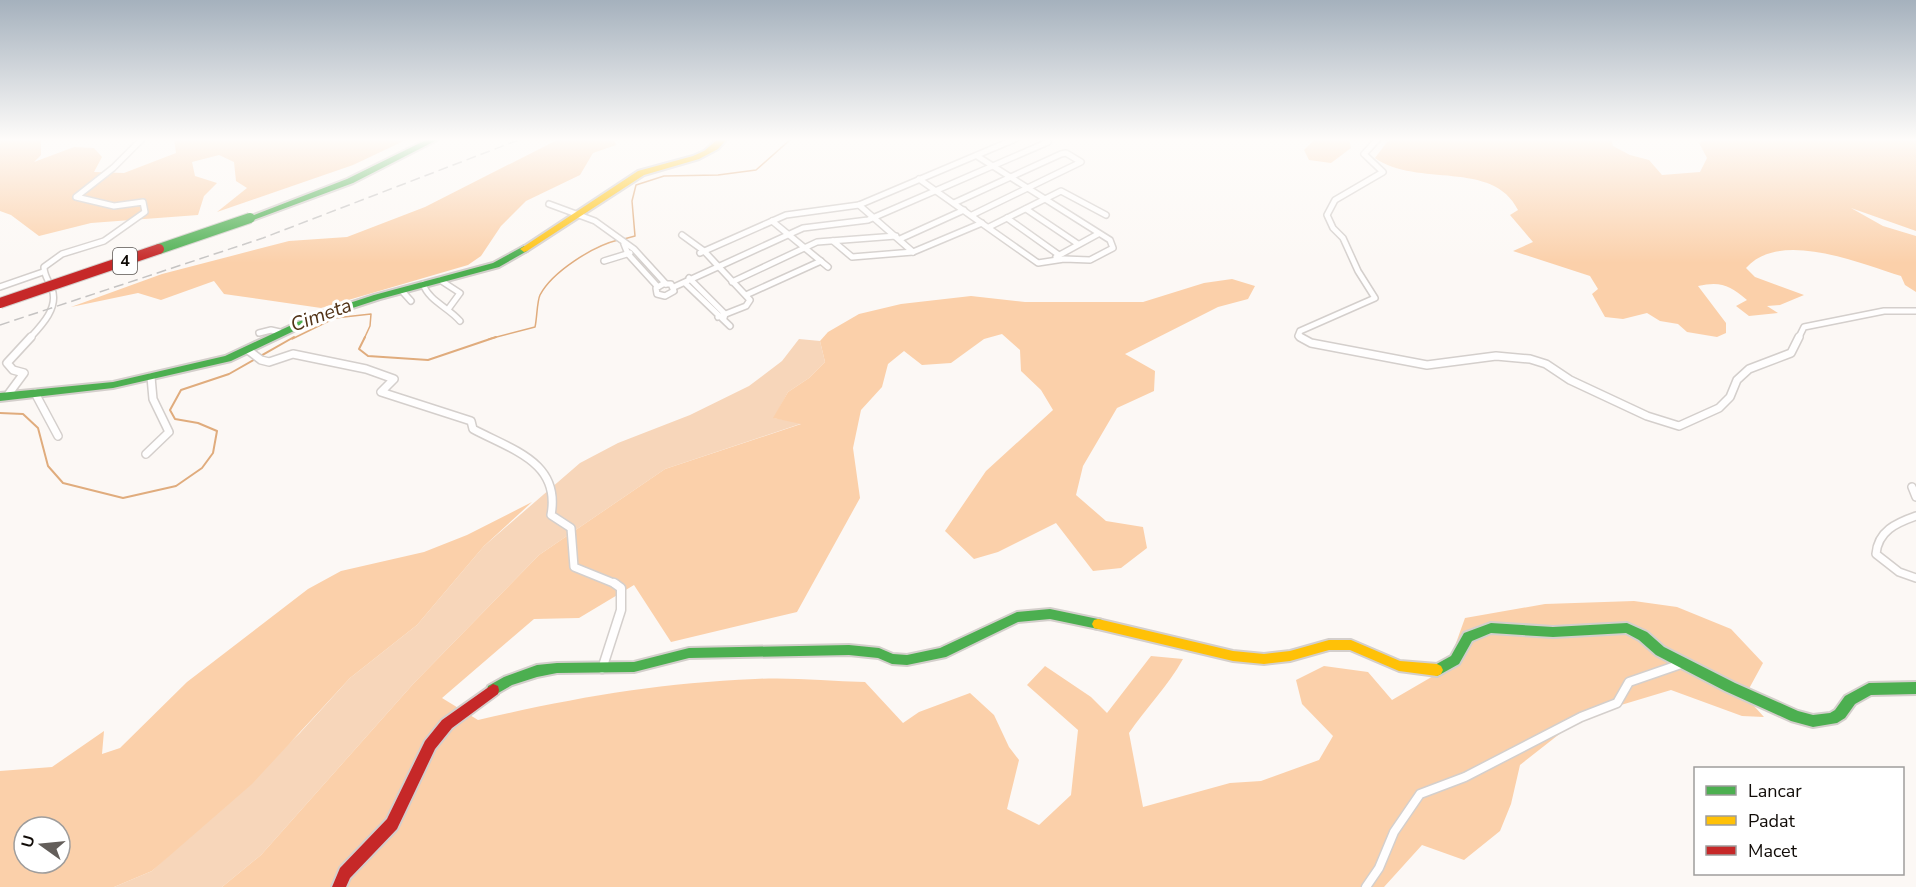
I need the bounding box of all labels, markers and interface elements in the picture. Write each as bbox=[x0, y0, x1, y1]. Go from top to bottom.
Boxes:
road number: 4 bbox=[113, 248, 137, 274]
water label: Cimeta bbox=[287, 291, 355, 339]
legend bbox=[1694, 767, 1904, 875]
text: Lancar bbox=[1748, 779, 1802, 803]
text: Padat bbox=[1748, 809, 1796, 833]
north arrow bbox=[12, 815, 72, 875]
text: U bbox=[16, 833, 41, 850]
text: Macet bbox=[1748, 839, 1798, 863]

